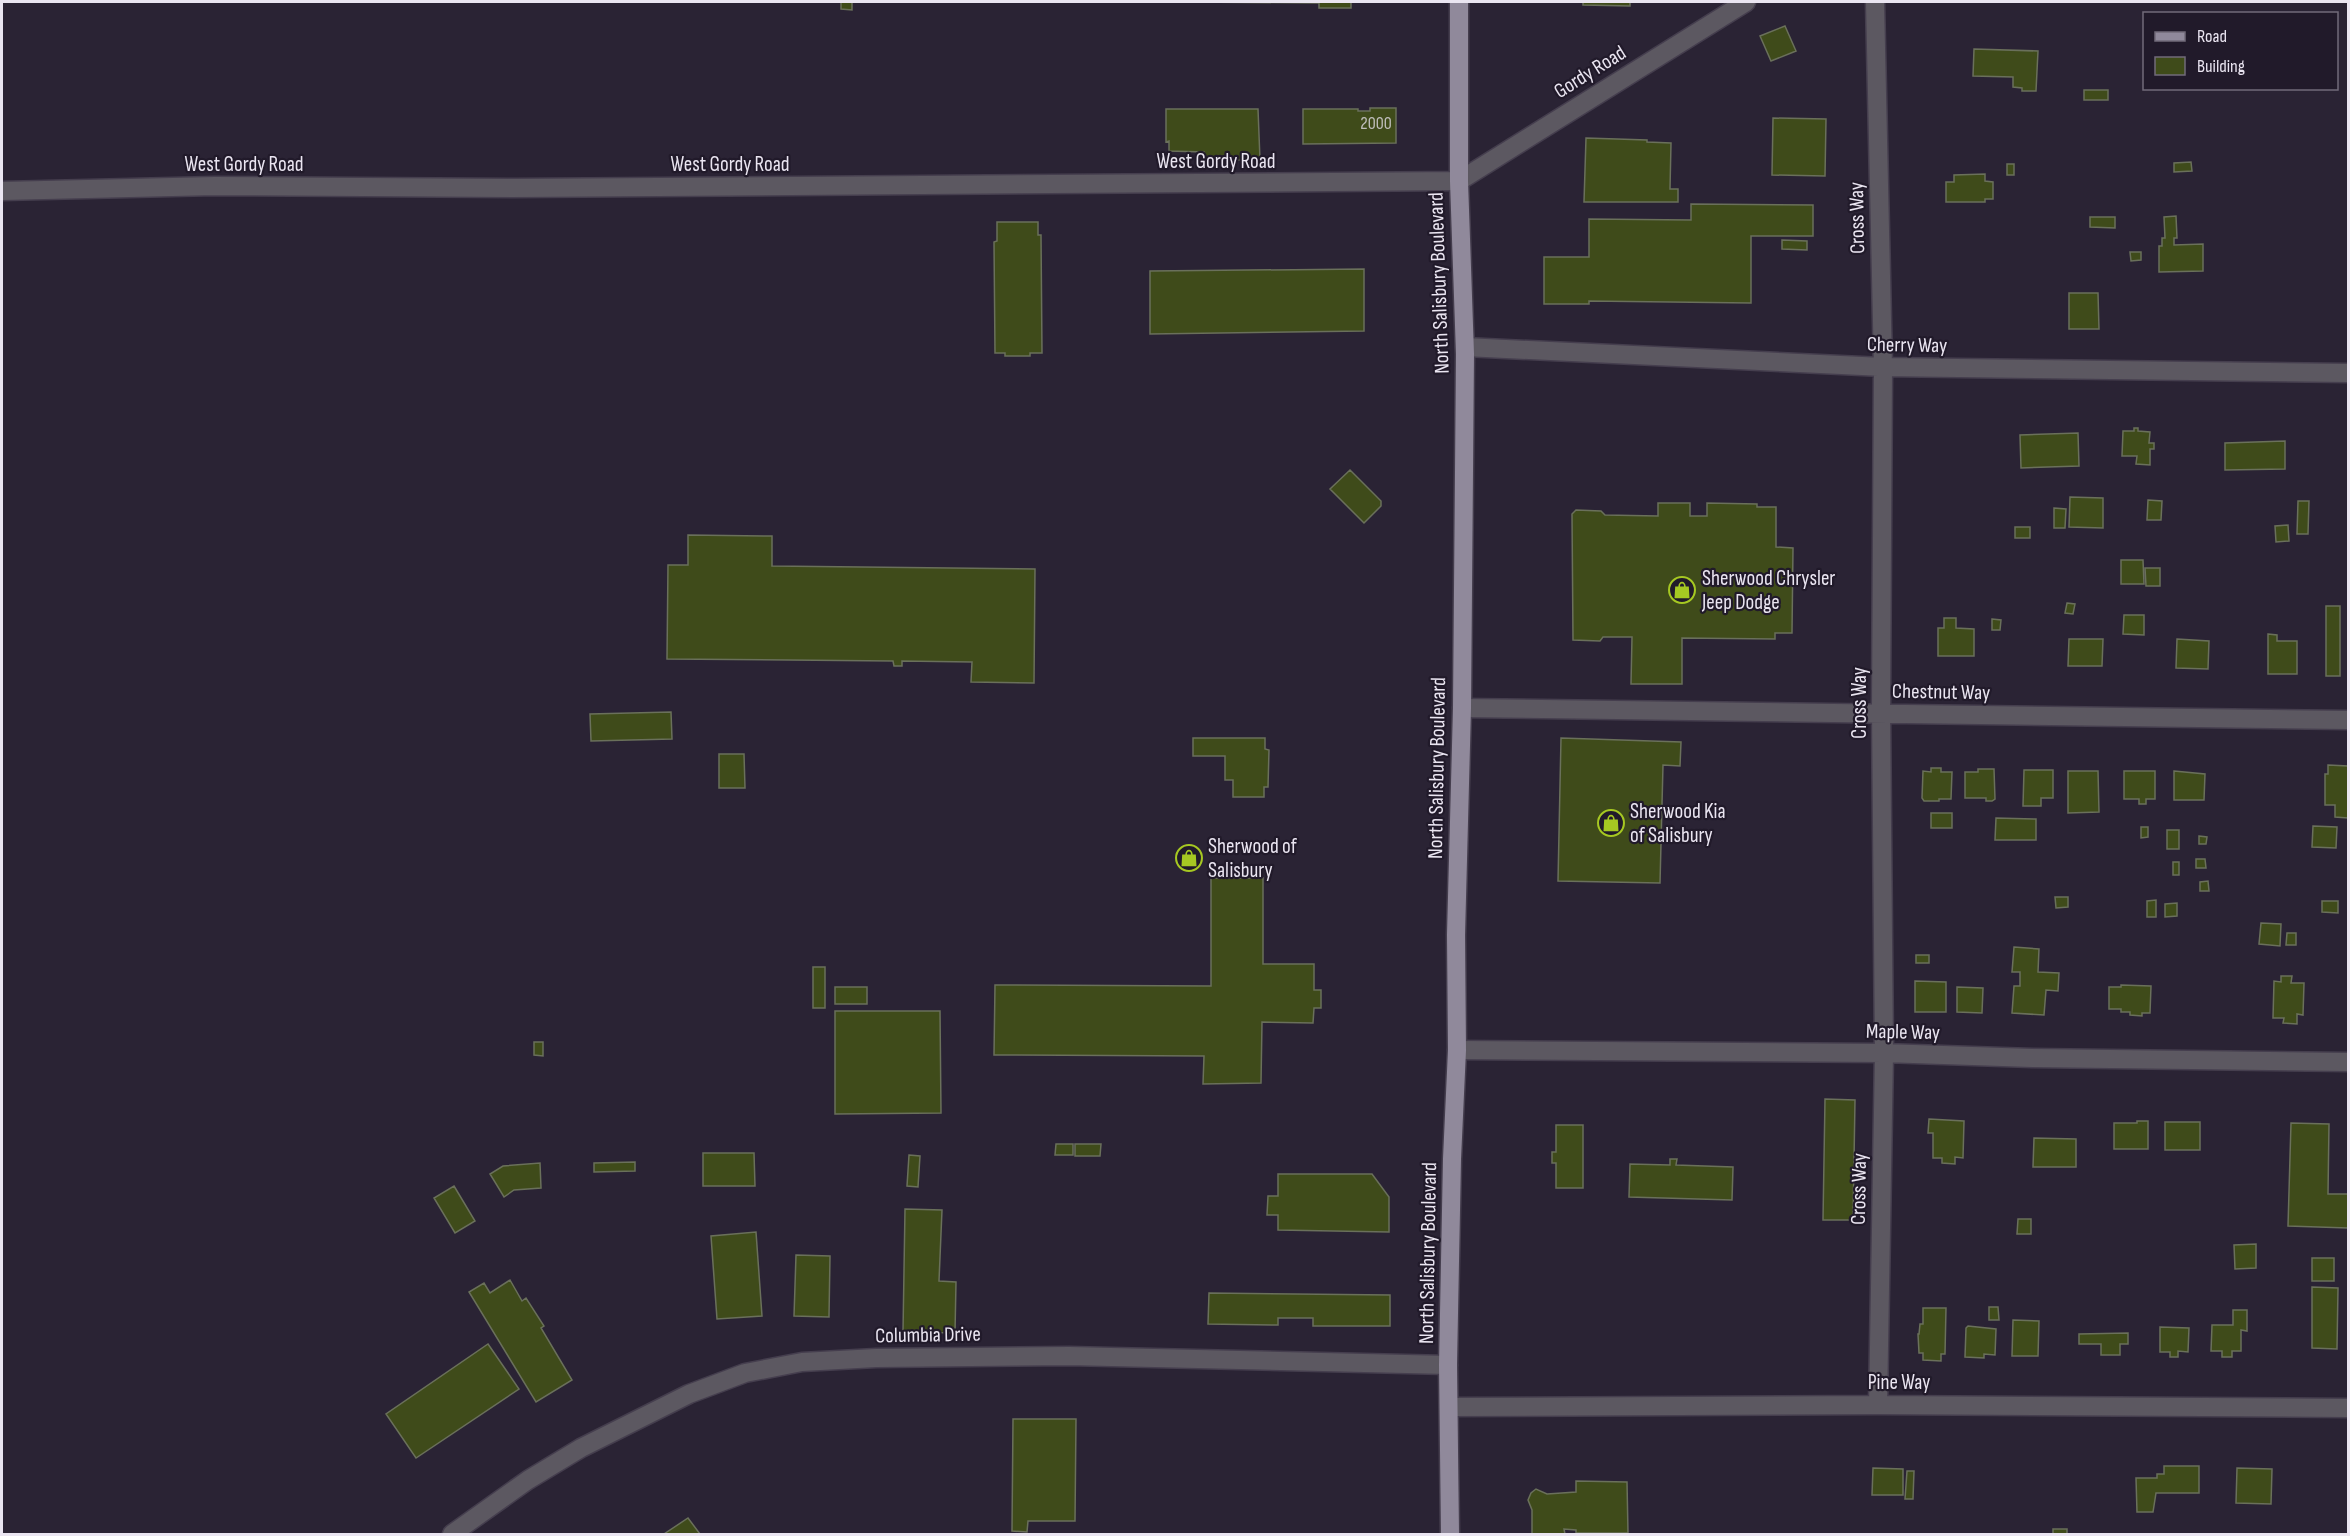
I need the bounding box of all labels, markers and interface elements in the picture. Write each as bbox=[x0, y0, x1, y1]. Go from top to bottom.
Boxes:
legend bbox=[2143, 12, 2338, 90]
text: Road bbox=[2197, 26, 2227, 47]
street label: Gordy Road bbox=[1549, 40, 1631, 104]
text: Building bbox=[2197, 56, 2245, 77]
house number: 2000 bbox=[1360, 113, 1392, 134]
street label: West Gordy Road bbox=[1156, 149, 1276, 174]
street label: West Gordy Road bbox=[184, 152, 304, 177]
street label: West Gordy Road bbox=[670, 152, 790, 177]
street label: Cross Way bbox=[1844, 182, 1870, 254]
street label: North Salisbury Boulevard bbox=[1423, 192, 1455, 374]
street label: Cherry Way bbox=[1867, 332, 1947, 358]
place label: Sherwood Chrysler Jeep Dodge bbox=[1701, 566, 1835, 615]
shop icon: Sherwood Chrysler Jeep Dodge bbox=[1667, 575, 1697, 605]
street label: Cross Way bbox=[1847, 667, 1872, 739]
street label: North Salisbury Boulevard bbox=[1423, 677, 1451, 859]
street label: Chestnut Way bbox=[1892, 679, 1990, 705]
place label: Sherwood Kia of Salisbury bbox=[1630, 799, 1726, 848]
shop icon: Sherwood Kia of Salisbury bbox=[1596, 808, 1626, 838]
place label: Sherwood of Salisbury bbox=[1208, 834, 1298, 883]
shop icon: Sherwood of Salisbury bbox=[1174, 843, 1204, 873]
street label: Maple Way bbox=[1866, 1019, 1940, 1045]
street label: Cross Way bbox=[1846, 1153, 1872, 1225]
street label: North Salisbury Boulevard bbox=[1414, 1162, 1442, 1344]
street label: Columbia Drive bbox=[875, 1322, 981, 1348]
street label: Pine Way bbox=[1868, 1370, 1930, 1395]

